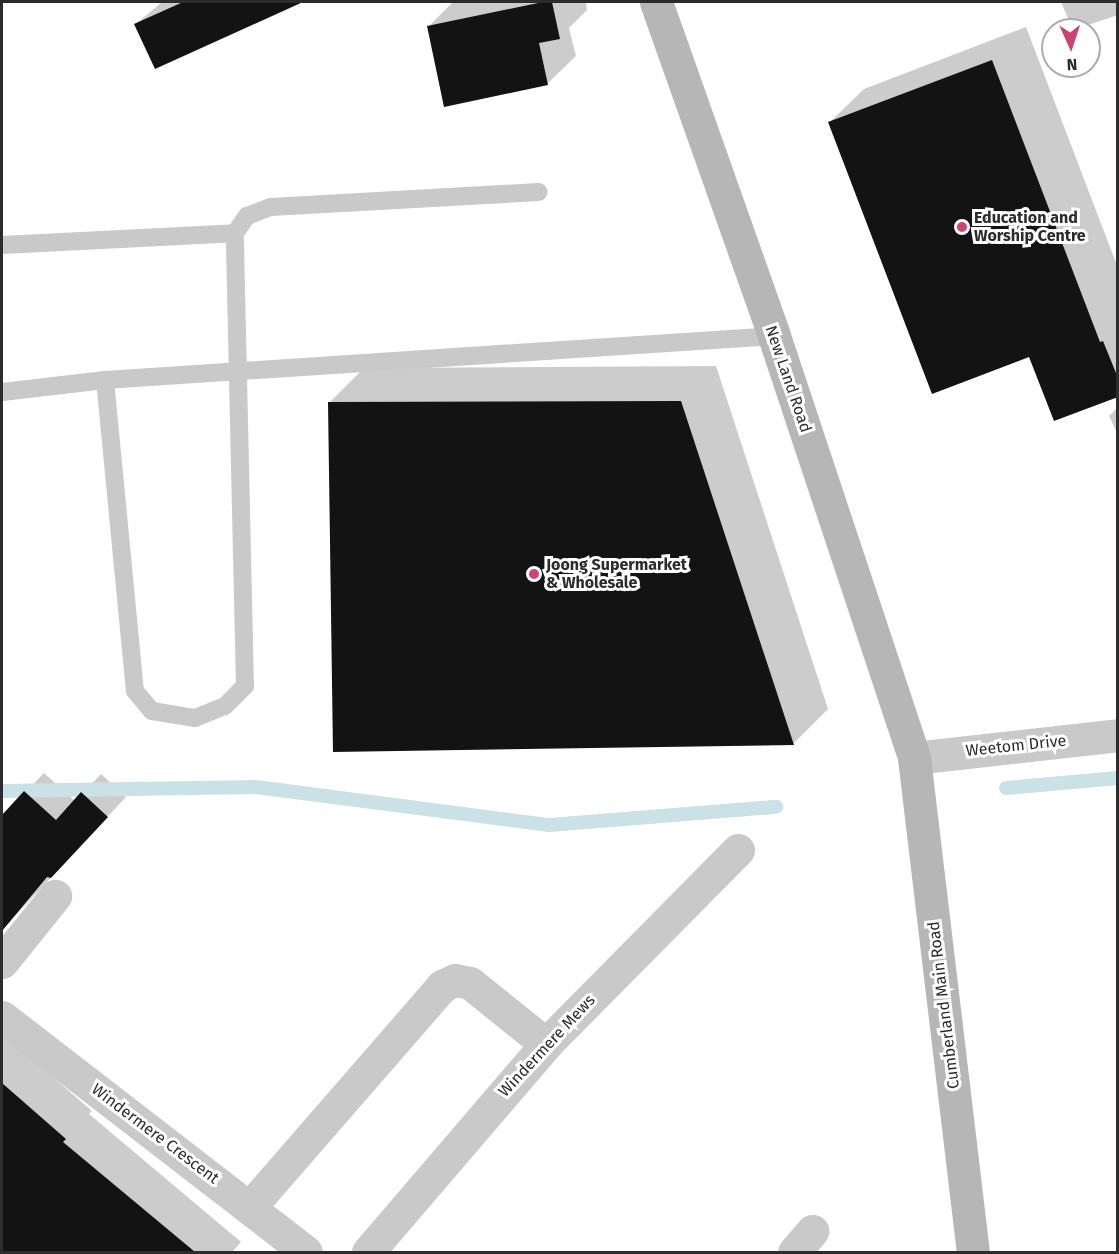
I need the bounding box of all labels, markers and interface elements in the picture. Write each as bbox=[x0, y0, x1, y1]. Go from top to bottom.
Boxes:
north arrow bbox=[1041, 18, 1101, 78]
text: N bbox=[1066, 55, 1078, 74]
place label: Education and Worship Centre bbox=[974, 208, 1086, 246]
marker: Education and Worship Centre bbox=[955, 220, 969, 234]
street label: New Land Road bbox=[761, 323, 815, 435]
place label: Joong Supermarket & Wholesale bbox=[546, 555, 687, 593]
marker: Joong Supermarket & Wholesale bbox=[527, 567, 541, 581]
street label: Weetom Drive bbox=[965, 731, 1067, 761]
street label: Cumberland Main Road bbox=[924, 920, 964, 1090]
street label: Windermere Mews bbox=[495, 991, 599, 1101]
street label: Windermere Crescent bbox=[88, 1080, 222, 1188]

